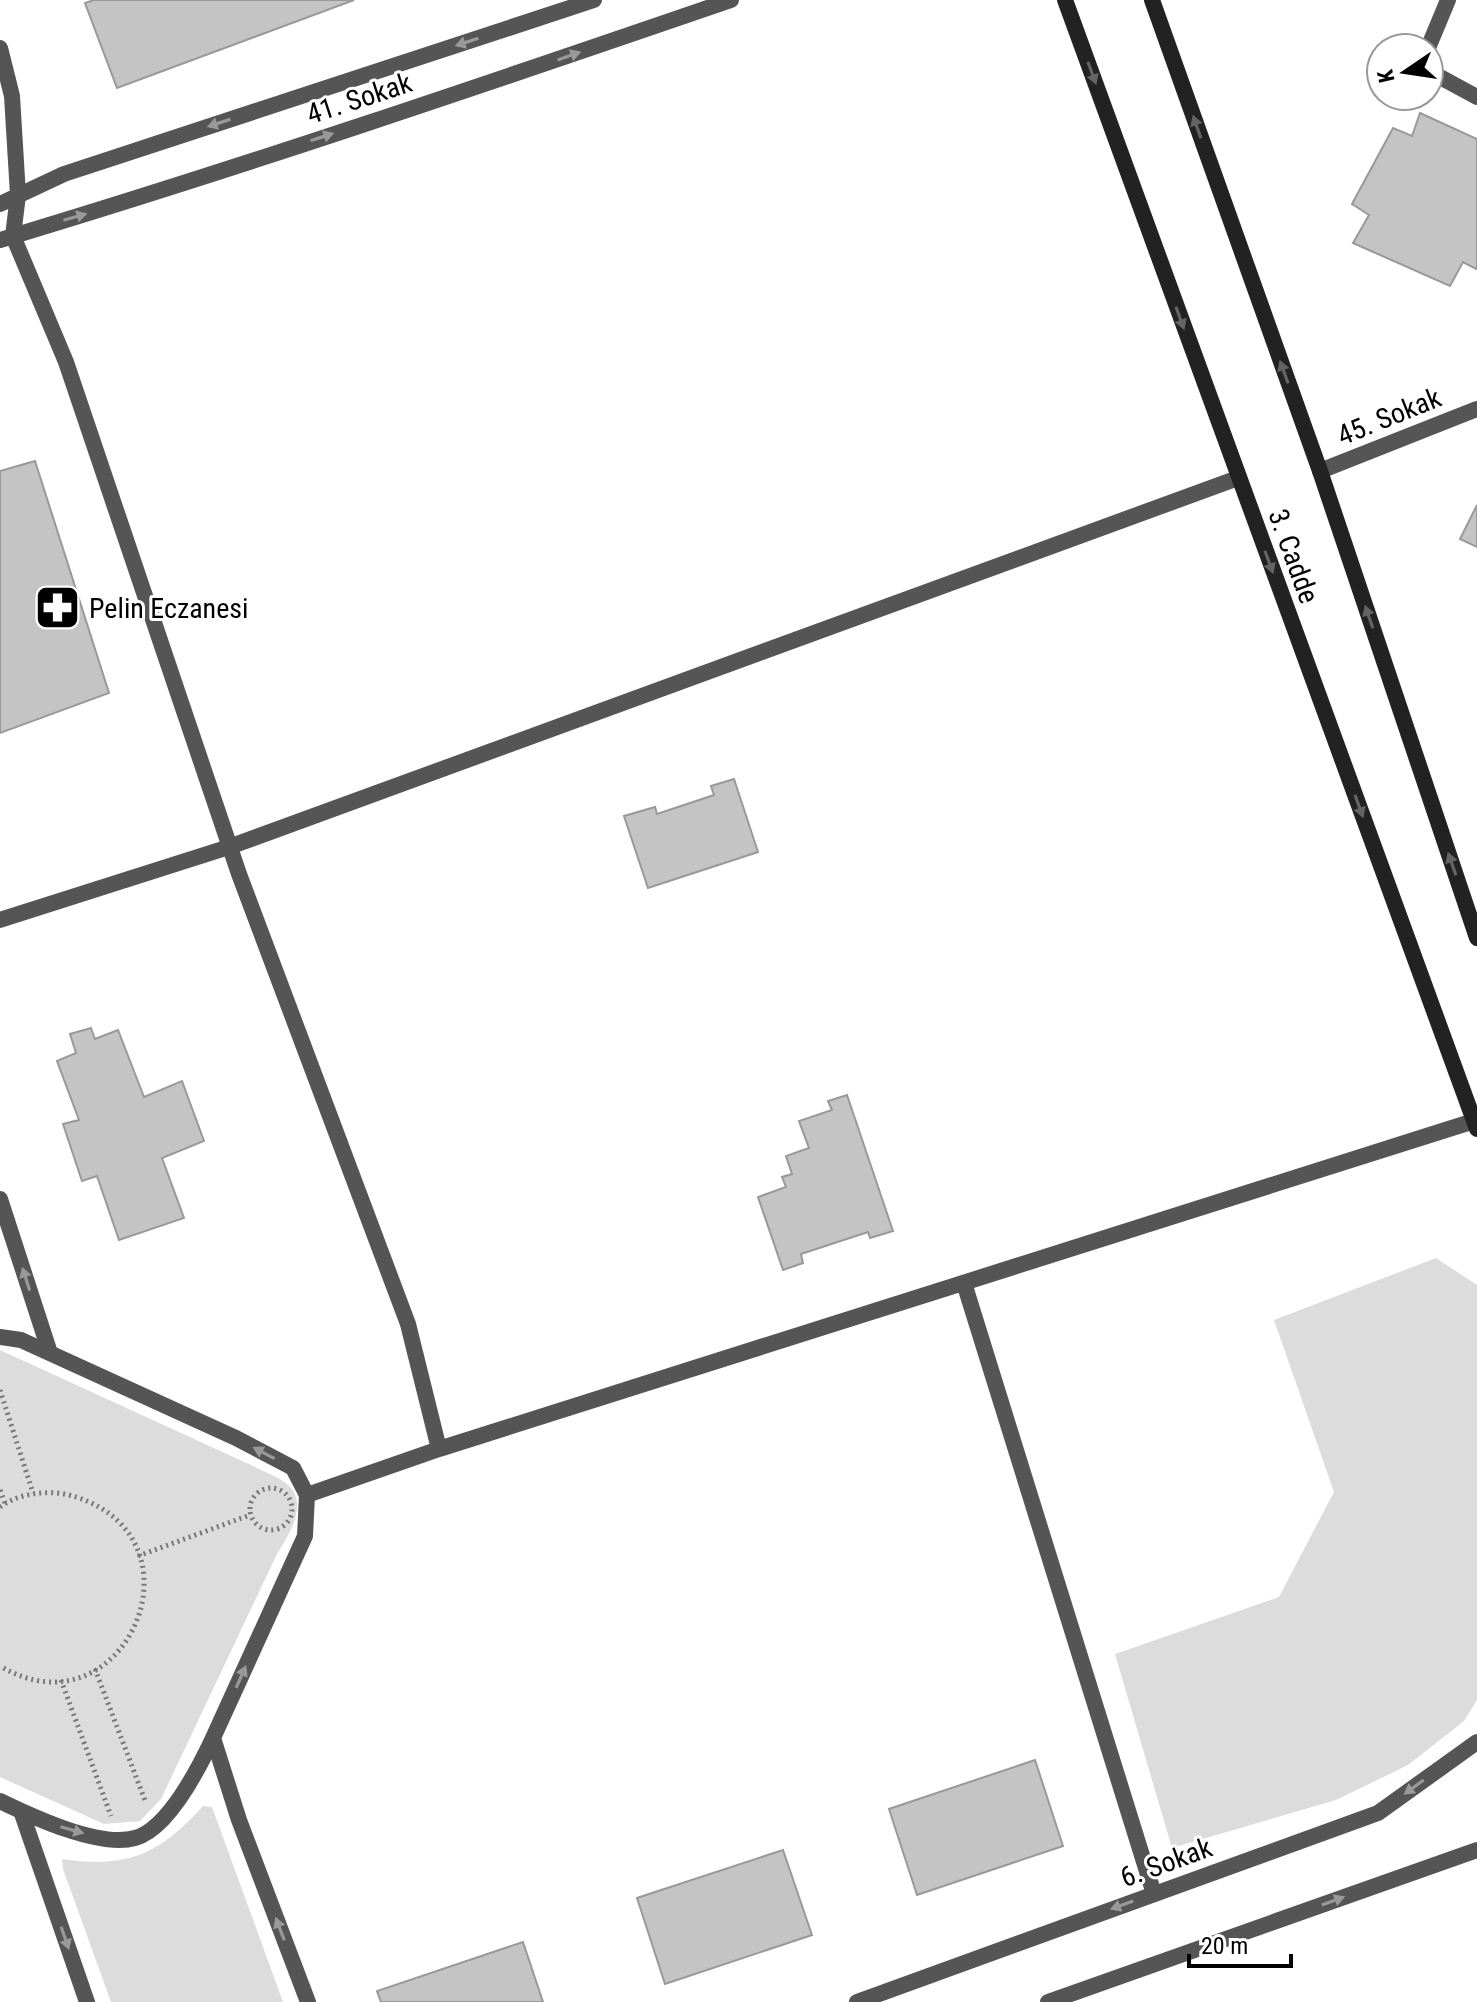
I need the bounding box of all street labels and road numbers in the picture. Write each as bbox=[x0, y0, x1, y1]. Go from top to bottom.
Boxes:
street label: 41. Sokak bbox=[302, 66, 416, 131]
street label: 45. Sokak bbox=[1333, 381, 1446, 452]
street label: 3. Cadde bbox=[1261, 505, 1326, 608]
street label: 6. Sokak bbox=[1116, 1831, 1217, 1894]

